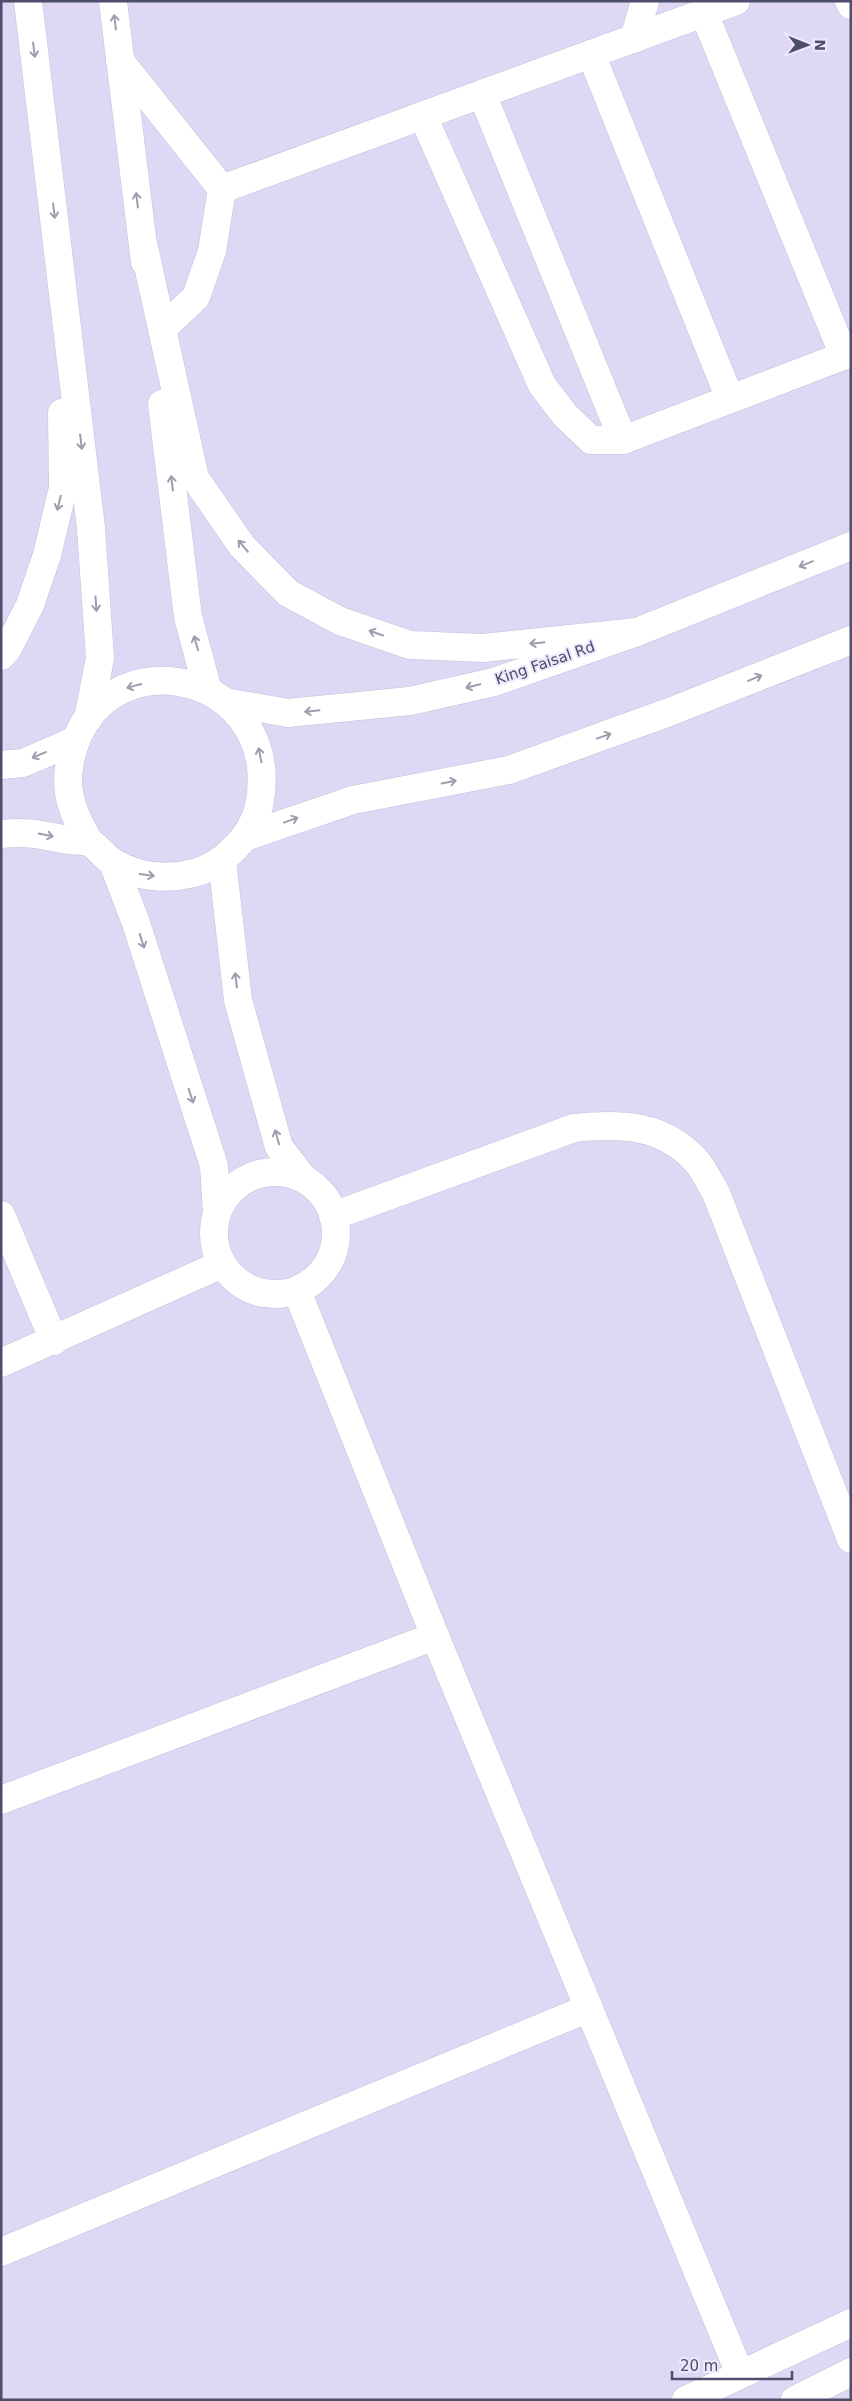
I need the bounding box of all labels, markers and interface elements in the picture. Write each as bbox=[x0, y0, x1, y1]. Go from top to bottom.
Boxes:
one-way arrow bbox=[110, 14, 120, 30]
north arrow bbox=[782, 20, 832, 70]
text: N bbox=[812, 39, 828, 51]
one-way arrow bbox=[29, 41, 39, 57]
one-way arrow bbox=[132, 193, 142, 209]
one-way arrow bbox=[49, 203, 59, 219]
one-way arrow bbox=[76, 434, 86, 450]
one-way arrow bbox=[167, 475, 177, 491]
one-way arrow bbox=[54, 494, 64, 510]
one-way arrow bbox=[238, 540, 249, 553]
one-way arrow bbox=[798, 560, 814, 569]
one-way arrow bbox=[91, 595, 101, 611]
one-way arrow bbox=[369, 628, 385, 637]
one-way arrow bbox=[191, 636, 201, 652]
street label: King Faisal Rd bbox=[493, 638, 597, 688]
one-way arrow bbox=[529, 638, 545, 648]
one-way arrow bbox=[748, 672, 763, 681]
one-way arrow bbox=[126, 682, 142, 691]
one-way arrow bbox=[465, 682, 481, 692]
one-way arrow bbox=[305, 706, 321, 716]
one-way arrow bbox=[596, 731, 611, 740]
one-way arrow bbox=[254, 748, 264, 764]
one-way arrow bbox=[32, 751, 47, 761]
one-way arrow bbox=[440, 777, 456, 786]
one-way arrow bbox=[283, 815, 298, 824]
one-way arrow bbox=[37, 831, 53, 840]
one-way arrow bbox=[138, 870, 154, 880]
one-way arrow bbox=[138, 933, 147, 948]
one-way arrow bbox=[231, 973, 241, 989]
one-way arrow bbox=[187, 1087, 197, 1103]
one-way arrow bbox=[271, 1130, 281, 1146]
scale bar bbox=[672, 2348, 792, 2380]
text: 20 m bbox=[680, 2357, 718, 2375]

